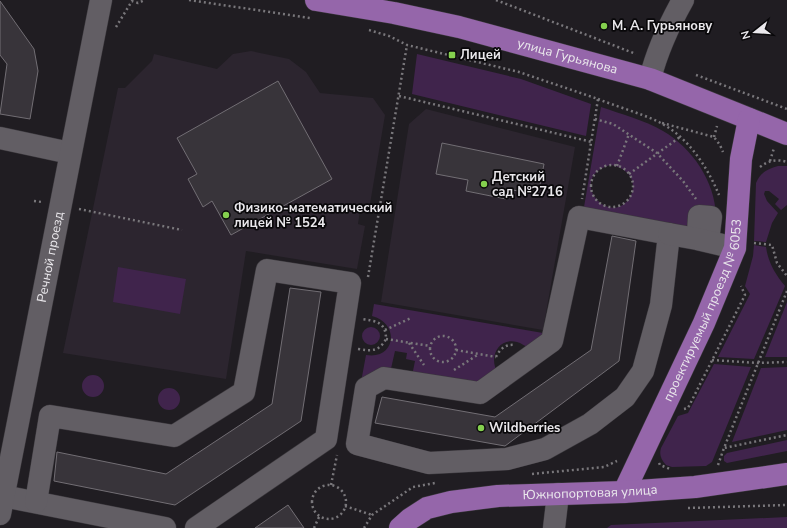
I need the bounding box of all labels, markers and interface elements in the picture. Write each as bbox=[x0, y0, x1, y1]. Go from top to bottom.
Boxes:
north arrow bbox=[735, 12, 775, 52]
place label: М. А. Гурьянову bbox=[612, 17, 712, 35]
marker: М. А. Гурьянову bbox=[599, 21, 609, 31]
text: N bbox=[738, 29, 754, 41]
street label: улица Гурьянова bbox=[515, 34, 620, 79]
place label: Лицей bbox=[460, 46, 501, 64]
marker: Лицей bbox=[447, 50, 457, 60]
place label: Детский сад №2716 bbox=[492, 168, 563, 201]
marker: Детский сад №2716 bbox=[479, 179, 489, 189]
place label: Физико-математический лицей № 1524 bbox=[234, 199, 392, 232]
street label: Речной проезд bbox=[33, 210, 68, 304]
marker: Физико-математический лицей № 1524 bbox=[221, 210, 231, 220]
street label: проектируемый проезд № 6053 bbox=[659, 218, 746, 405]
place label: Wildberries bbox=[489, 419, 560, 437]
marker: Wildberries bbox=[476, 423, 486, 433]
street label: Южнопортовая улица bbox=[522, 481, 658, 504]

